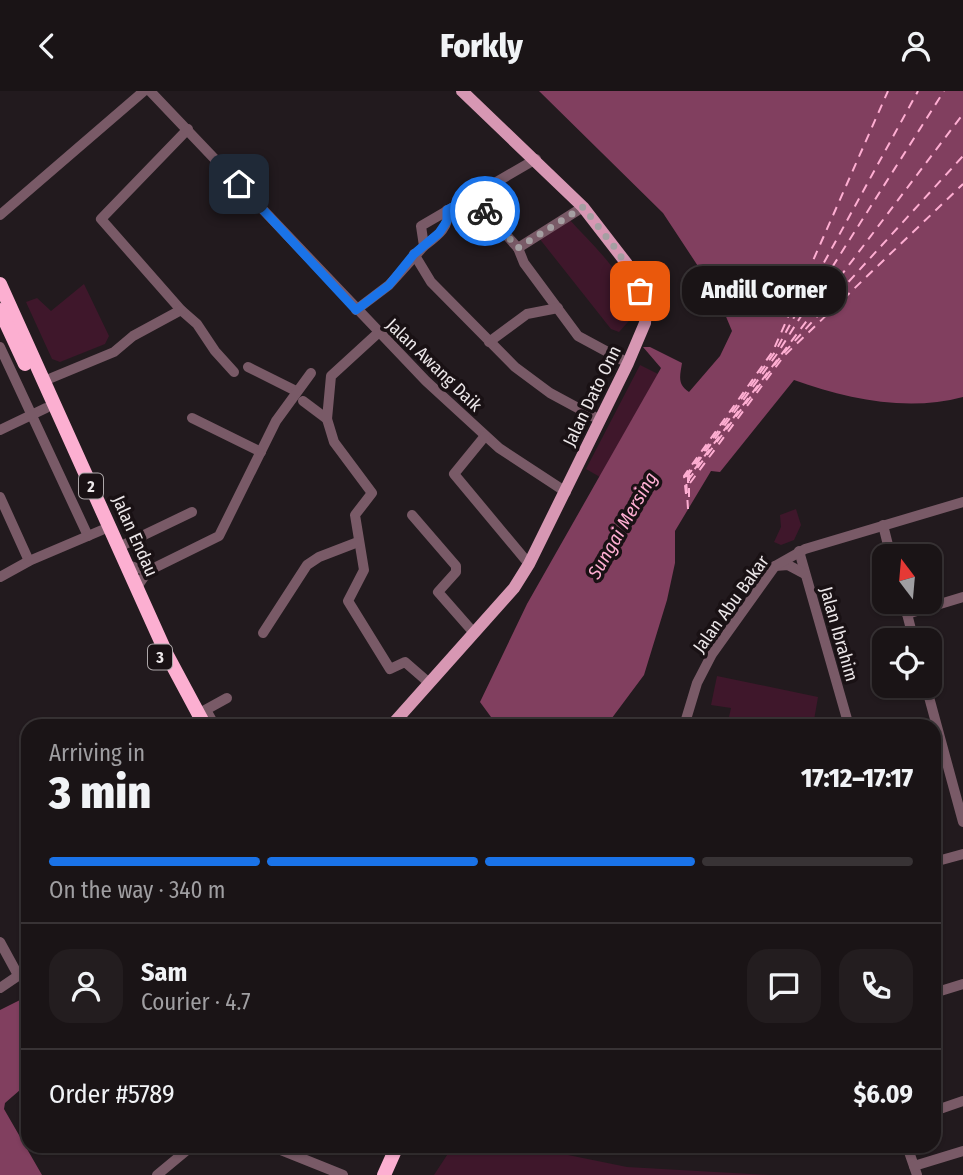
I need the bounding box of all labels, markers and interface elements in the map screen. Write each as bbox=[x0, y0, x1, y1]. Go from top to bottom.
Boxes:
icon: back bbox=[28, 27, 66, 65]
text: Forkly bbox=[440, 27, 523, 65]
icon: person bbox=[897, 27, 935, 65]
pin bbox=[209, 154, 269, 214]
icon: home bbox=[220, 165, 258, 203]
courier bbox=[450, 176, 520, 246]
icon: bike bbox=[466, 192, 504, 230]
pin bbox=[610, 261, 670, 321]
callout: Andill Corner bbox=[682, 267, 846, 315]
icon: bag bbox=[621, 272, 659, 310]
text: Andill Corner bbox=[701, 276, 827, 304]
street label: Jalan Awang Daik bbox=[381, 314, 487, 417]
street label: Jalan Dato Onn bbox=[558, 342, 626, 450]
water label: Sungai Mersing bbox=[582, 468, 662, 584]
road number: 2 bbox=[79, 473, 103, 499]
street label: Jalan Endau bbox=[107, 492, 163, 580]
north arrow bbox=[872, 544, 942, 614]
map controls bbox=[872, 544, 942, 698]
street label: Jalan Abu Bakar bbox=[688, 550, 774, 657]
street label: Jalan Ibrahim bbox=[815, 584, 863, 684]
button: locate bbox=[872, 628, 942, 698]
road number: 3 bbox=[148, 645, 172, 670]
text: Arriving in bbox=[49, 739, 145, 767]
text: 17:12–17:17 bbox=[801, 763, 913, 794]
text: 3 min bbox=[49, 765, 151, 820]
text: On the way · 340 m bbox=[49, 876, 225, 904]
button: person bbox=[49, 949, 123, 1023]
button: chat bbox=[747, 949, 821, 1023]
button: phone bbox=[839, 949, 913, 1023]
text: Sam bbox=[141, 957, 187, 988]
text: Courier · 4.7 bbox=[141, 988, 251, 1016]
text: Order #5789 bbox=[49, 1079, 175, 1110]
text: $6.09 bbox=[853, 1079, 913, 1110]

